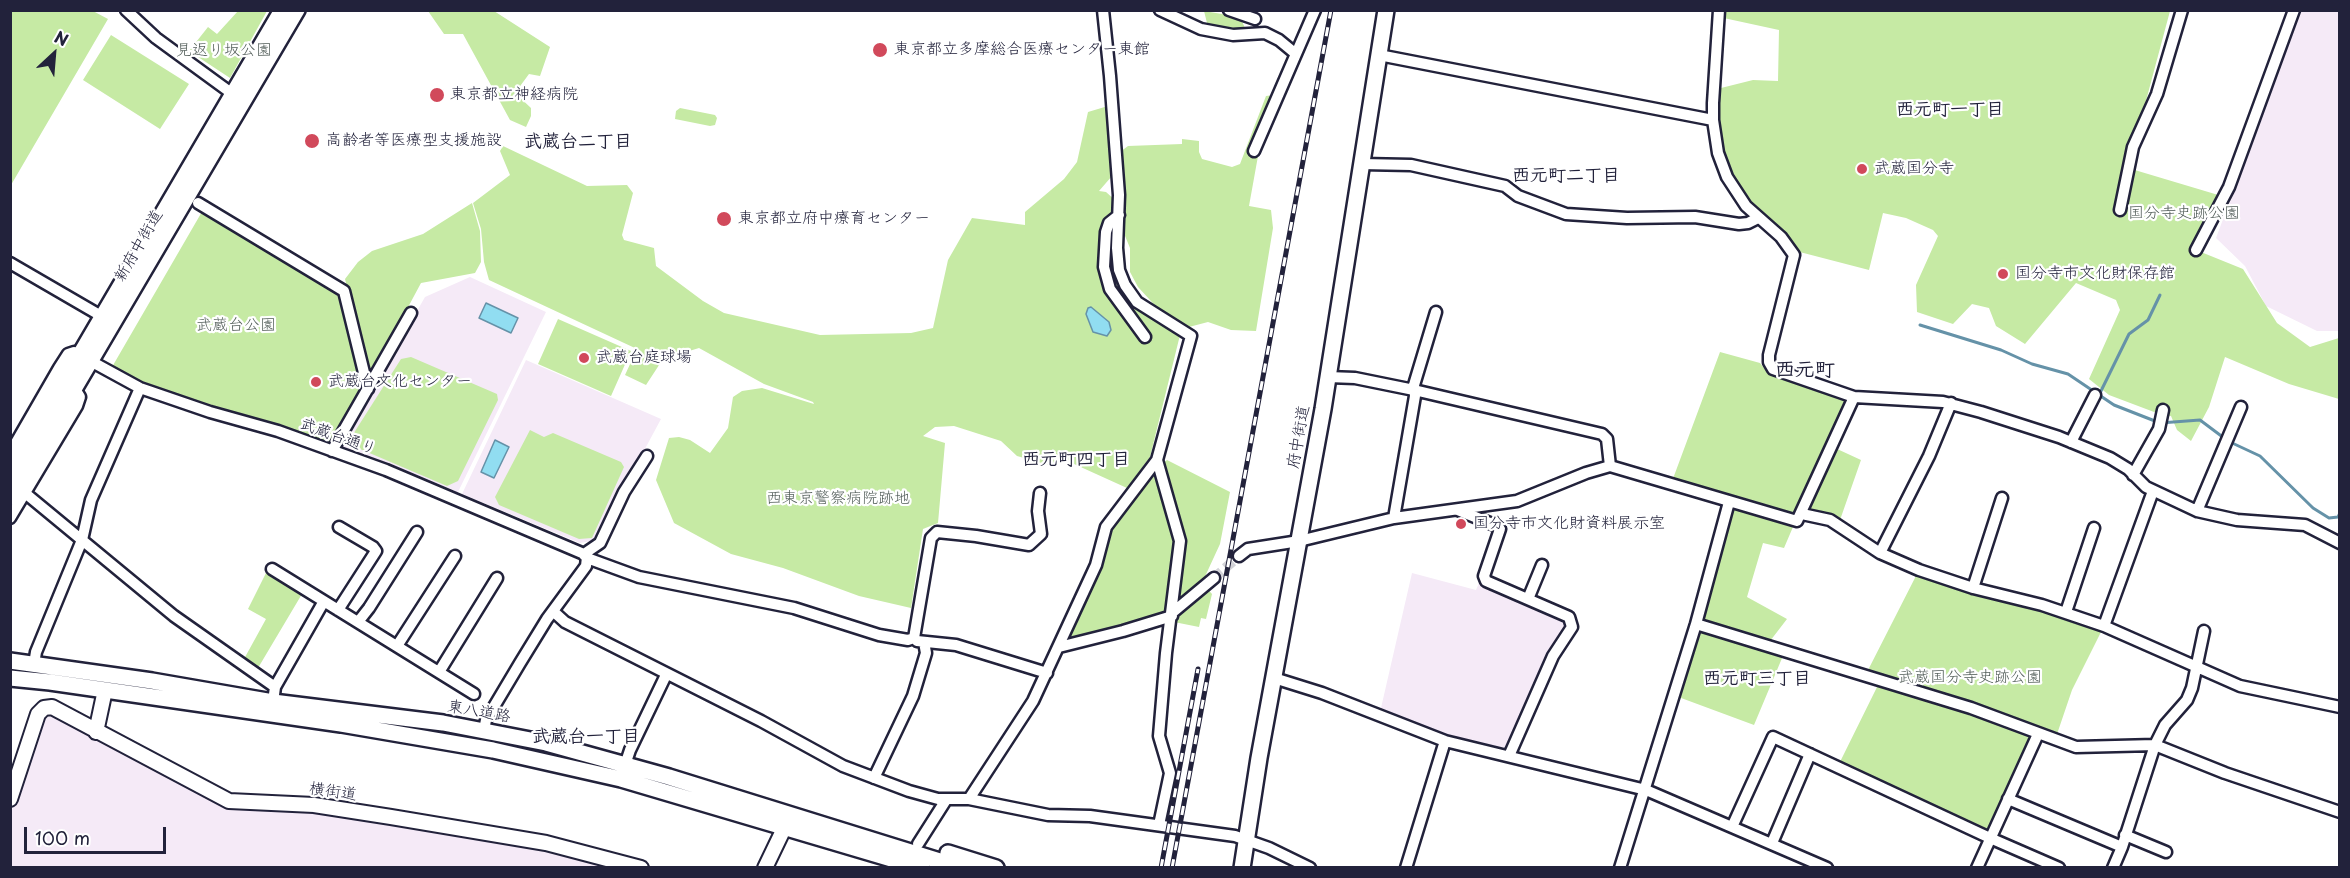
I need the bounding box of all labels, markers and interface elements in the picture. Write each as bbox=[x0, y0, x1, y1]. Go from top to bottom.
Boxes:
north arrow bbox=[24, 24, 84, 84]
text: N bbox=[51, 24, 73, 51]
place label: 東京都立多摩総合医療センター東館 bbox=[894, 40, 1150, 60]
park label: 見返り坂公園 bbox=[176, 41, 272, 61]
marker: 東京都立多摩総合医療センター東館 bbox=[871, 41, 889, 59]
place label: 東京都立神経病院 bbox=[450, 85, 578, 105]
marker: 東京都立神経病院 bbox=[428, 86, 446, 104]
district label: 西元町一丁目 bbox=[1896, 99, 2004, 121]
place label: 高齢者等医療型支援施設 bbox=[326, 131, 502, 151]
district label: 武蔵台二丁目 bbox=[524, 131, 632, 153]
marker: 高齢者等医療型支援施設 bbox=[303, 132, 321, 150]
place label: 武蔵国分寺 bbox=[1874, 159, 1954, 179]
marker: 武蔵国分寺 bbox=[1855, 162, 1869, 176]
district label: 西元町二丁目 bbox=[1512, 165, 1620, 187]
park label: 国分寺史跡公園 bbox=[2128, 204, 2240, 224]
street label: 新府中街道 bbox=[111, 207, 167, 285]
place label: 東京都立府中療育センター bbox=[738, 209, 930, 229]
marker: 東京都立府中療育センター bbox=[715, 210, 733, 228]
place label: 国分寺市文化財保存館 bbox=[2015, 264, 2175, 284]
marker: 国分寺市文化財保存館 bbox=[1996, 267, 2010, 281]
park label: 武蔵台公園 bbox=[196, 316, 276, 336]
place label: 武蔵台庭球場 bbox=[596, 348, 692, 368]
marker: 武蔵台庭球場 bbox=[577, 351, 591, 365]
district label: 西元町 bbox=[1775, 358, 1835, 382]
place label: 武蔵台文化センター bbox=[328, 372, 472, 392]
marker: 武蔵台文化センター bbox=[309, 375, 323, 389]
street label: 府中街道 bbox=[1284, 404, 1314, 470]
street label: 武蔵台通り bbox=[297, 414, 379, 460]
district label: 西元町四丁目 bbox=[1022, 449, 1130, 471]
park label: 西東京警察病院跡地 bbox=[766, 489, 910, 509]
place label: 国分寺市文化財資料展示室 bbox=[1473, 514, 1665, 534]
marker: 国分寺市文化財資料展示室 bbox=[1454, 517, 1468, 531]
district label: 西元町三丁目 bbox=[1703, 668, 1811, 690]
park label: 武蔵国分寺史跡公園 bbox=[1898, 668, 2042, 688]
street label: 東八道路 bbox=[446, 697, 512, 727]
district label: 武蔵台一丁目 bbox=[532, 726, 640, 748]
street label: 横街道 bbox=[308, 779, 358, 805]
scale bar bbox=[27, 815, 170, 853]
text: 100 m bbox=[35, 824, 90, 851]

